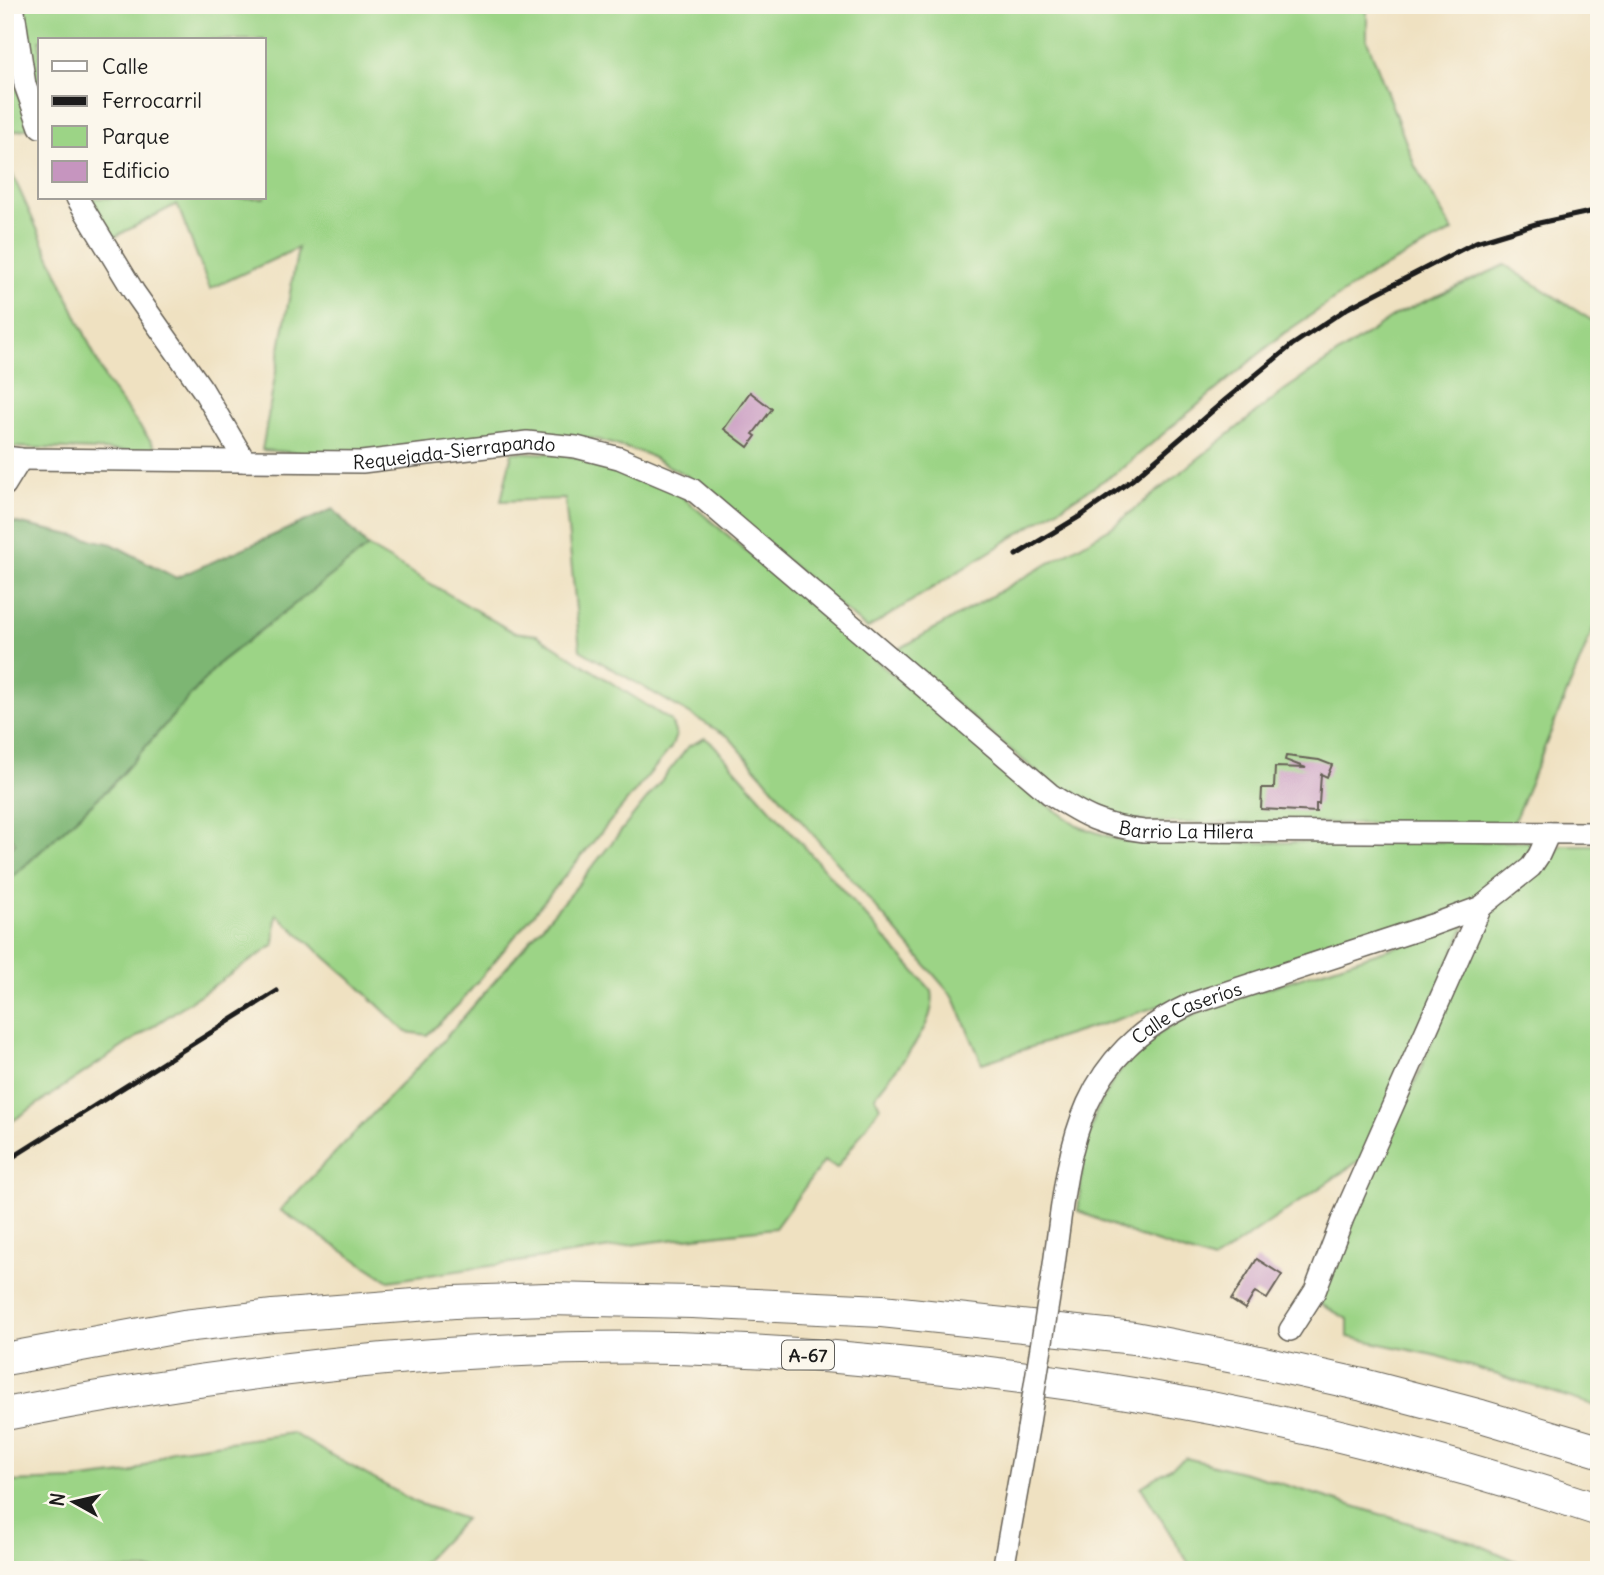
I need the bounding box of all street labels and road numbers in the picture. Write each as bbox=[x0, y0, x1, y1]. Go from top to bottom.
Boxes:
street label: Requejada-Sierrapando bbox=[353, 430, 557, 474]
street label: Barrio La Hilera bbox=[1117, 815, 1254, 843]
street label: Calle Caseríos bbox=[1127, 976, 1245, 1049]
road number: A-67 bbox=[782, 1340, 834, 1370]

